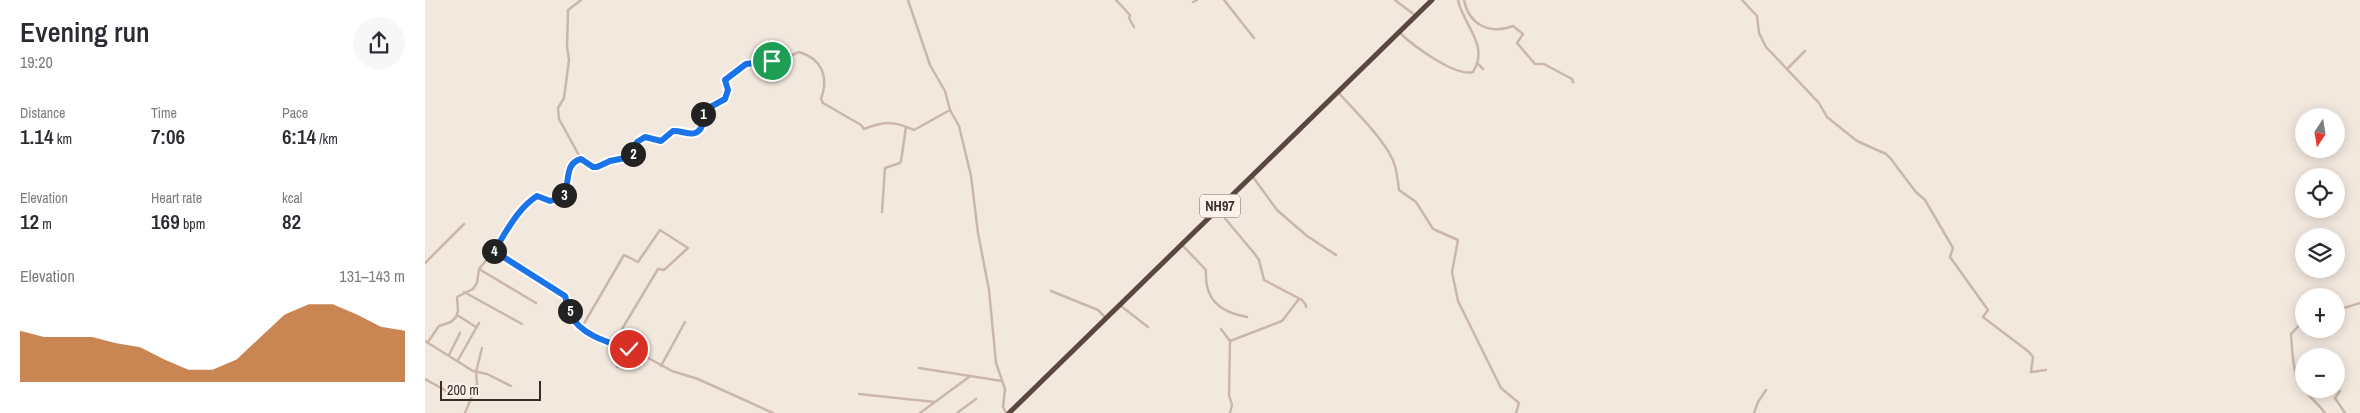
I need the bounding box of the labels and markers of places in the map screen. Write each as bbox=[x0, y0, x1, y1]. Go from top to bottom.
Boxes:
pin bbox=[751, 40, 793, 82]
pin: 1 bbox=[691, 102, 715, 126]
pin: 2 bbox=[621, 142, 645, 166]
pin: 3 bbox=[551, 182, 577, 208]
pin: 4 bbox=[481, 238, 507, 264]
pin: 5 bbox=[557, 298, 583, 324]
pin bbox=[608, 328, 650, 370]

